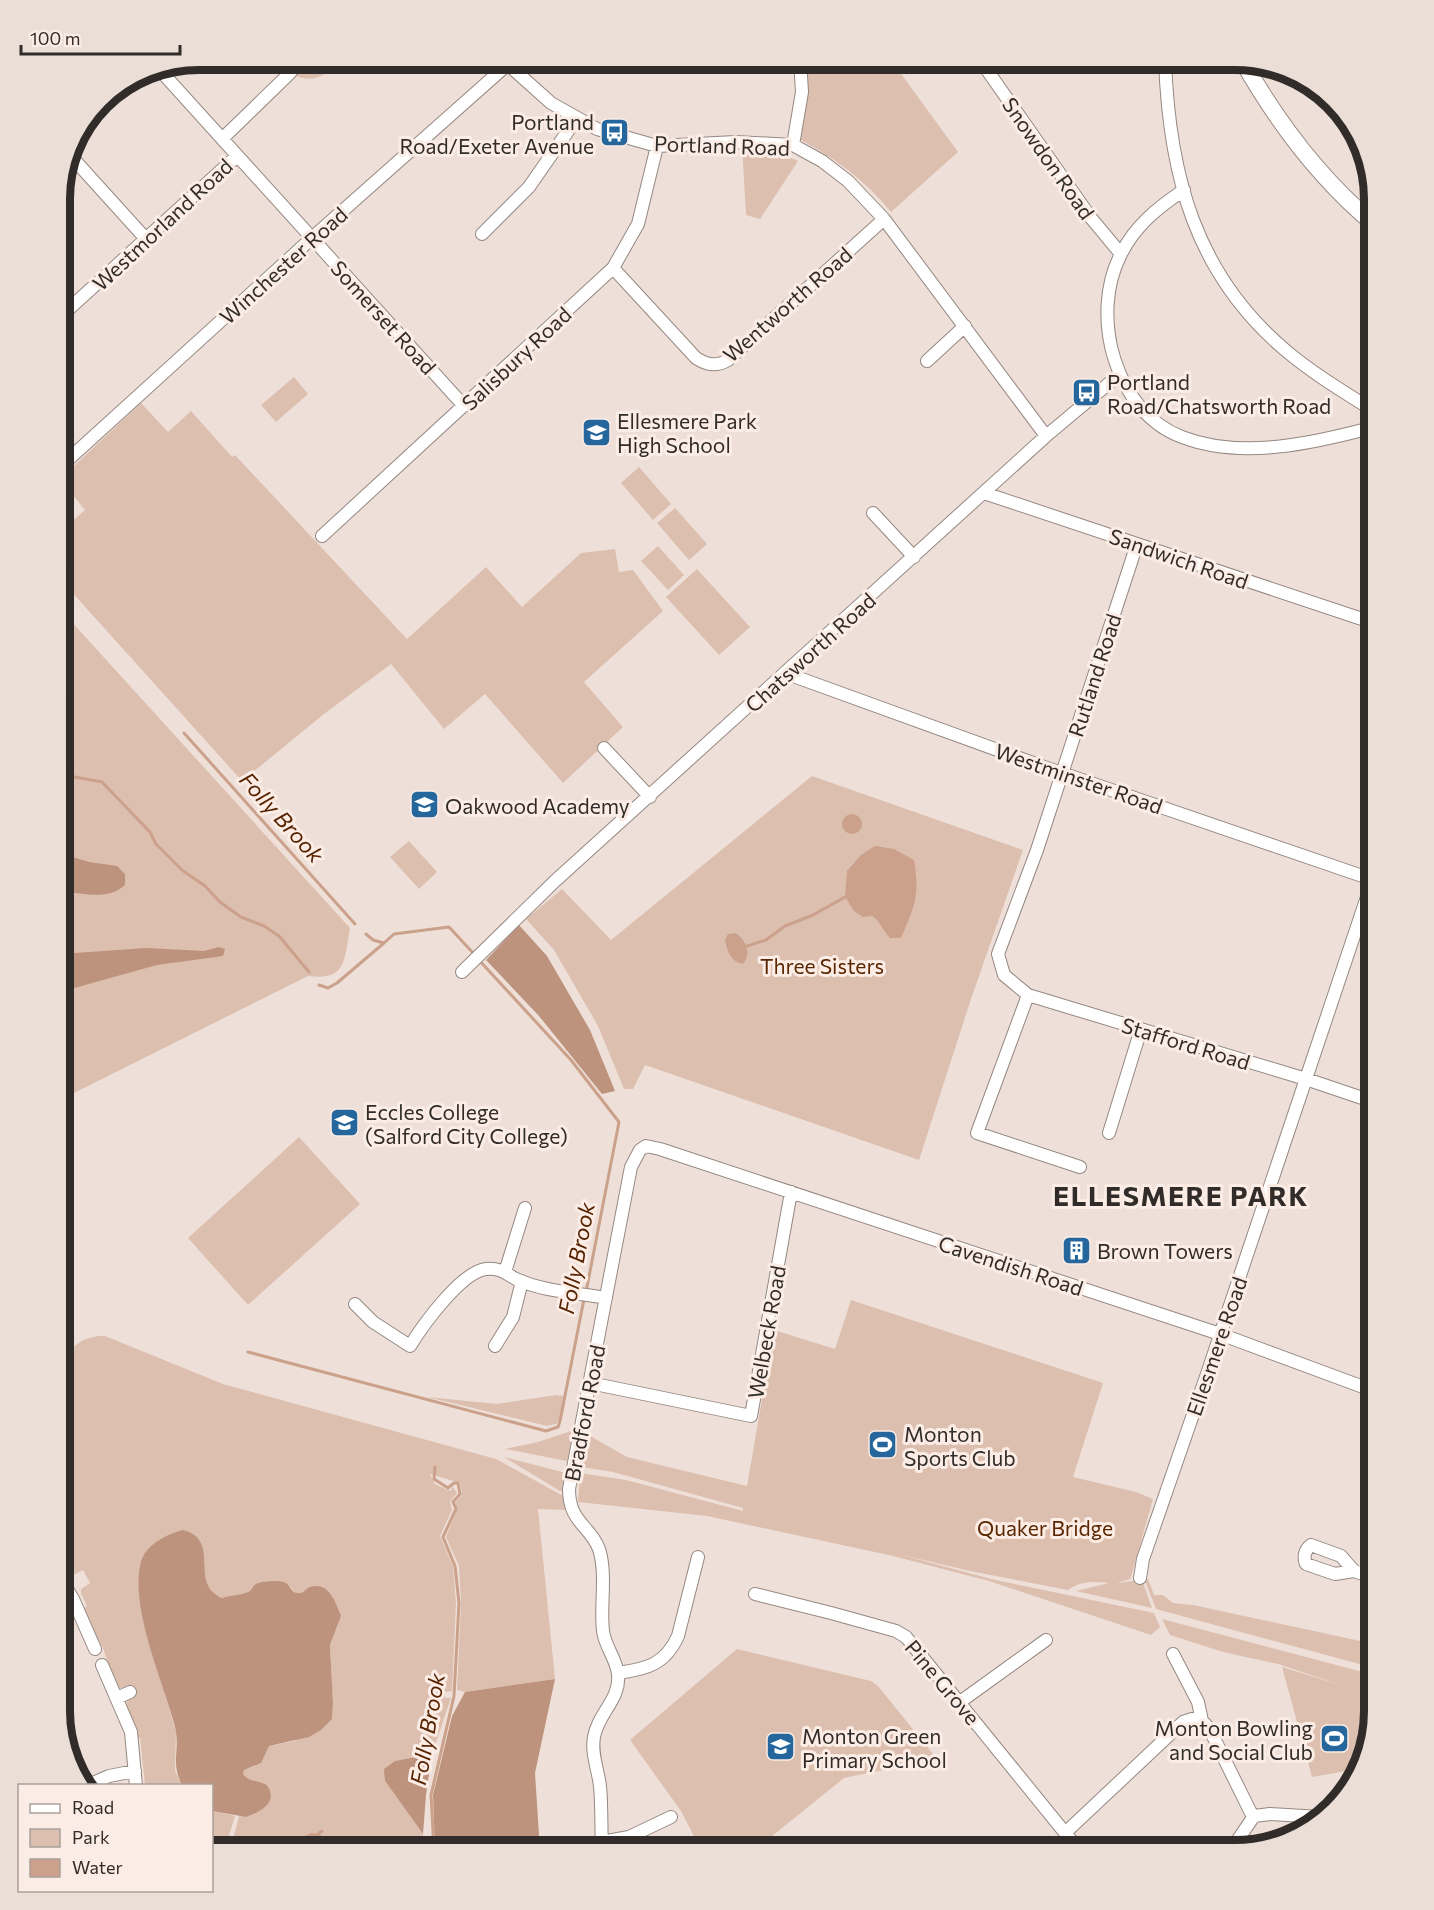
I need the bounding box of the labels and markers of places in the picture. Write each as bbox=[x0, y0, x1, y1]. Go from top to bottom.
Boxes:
place label: Portland Road/Exeter Avenue bbox=[400, 109, 594, 158]
bus stop icon: Portland Road/Exeter Avenue bbox=[599, 117, 631, 149]
place label: Portland Road/Chatsworth Road bbox=[1107, 369, 1331, 418]
bus stop icon: Portland Road/Chatsworth Road bbox=[1070, 377, 1102, 409]
place label: Ellesmere Park High School bbox=[617, 408, 757, 457]
school or university icon: Ellesmere Park High School bbox=[580, 416, 612, 448]
school or university icon: Oakwood Academy bbox=[408, 789, 440, 821]
place label: Oakwood Academy bbox=[445, 793, 630, 818]
place label: Eccles College (Salford City College) bbox=[365, 1099, 568, 1148]
school or university icon: Eccles College (Salford City College) bbox=[328, 1107, 360, 1139]
building icon: Brown Towers bbox=[1060, 1234, 1092, 1266]
place label: Brown Towers bbox=[1097, 1238, 1233, 1263]
place label: Monton Sports Club bbox=[904, 1421, 1016, 1470]
sports icon: Monton Sports Club bbox=[867, 1429, 899, 1461]
place label: Monton Bowling and Social Club bbox=[1155, 1715, 1313, 1764]
place label: Monton Green Primary School bbox=[802, 1723, 947, 1772]
sports icon: Monton Bowling and Social Club bbox=[1318, 1723, 1350, 1755]
school or university icon: Monton Green Primary School bbox=[765, 1731, 797, 1763]

